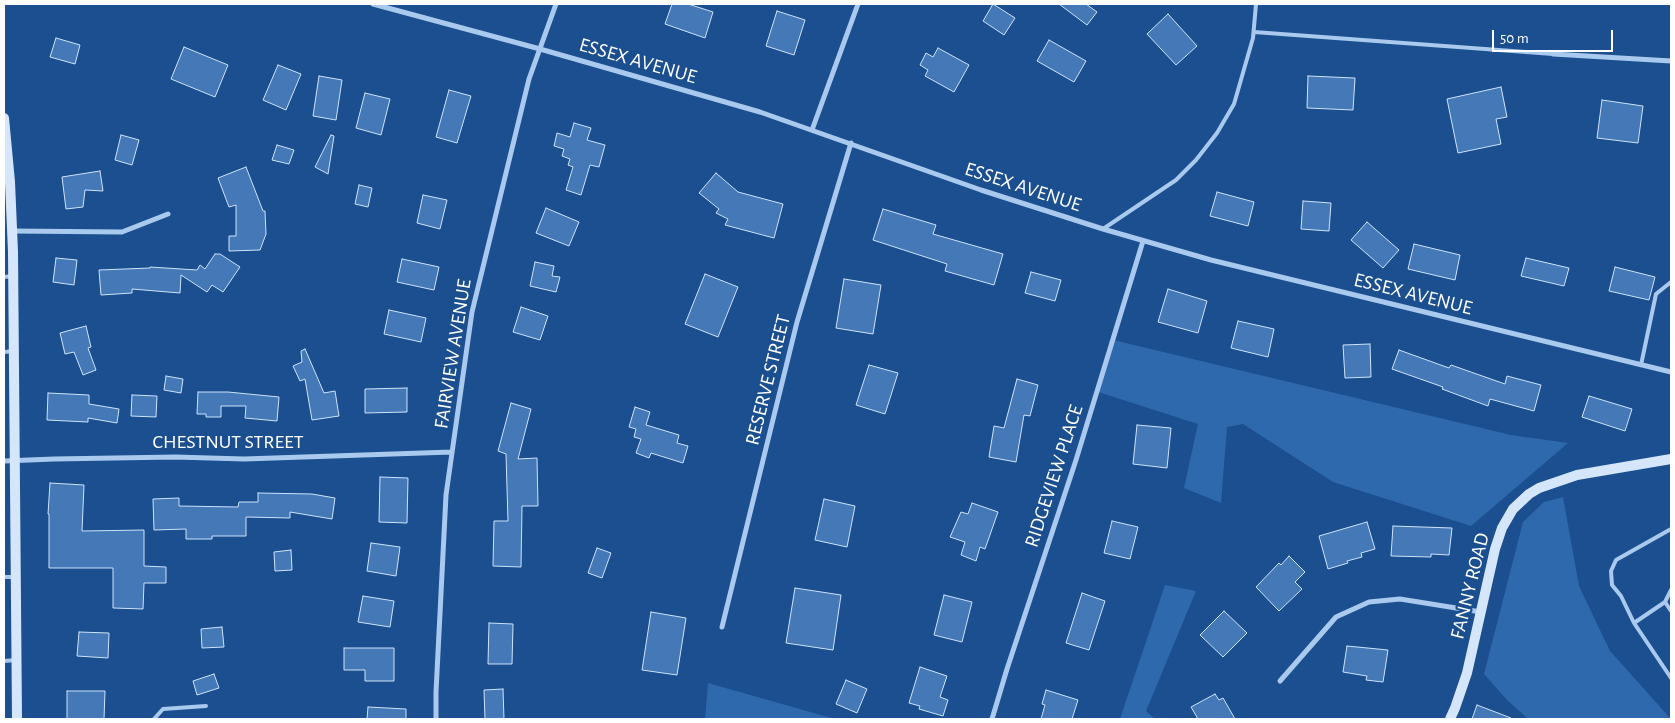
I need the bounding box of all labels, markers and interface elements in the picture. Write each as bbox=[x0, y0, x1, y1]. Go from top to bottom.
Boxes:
scale bar bbox=[1495, 20, 1616, 52]
text: 50 m bbox=[1500, 31, 1529, 46]
street label: ESSEX AVENUE bbox=[576, 33, 700, 89]
street label: ESSEX AVENUE bbox=[962, 157, 1084, 217]
street label: ESSEX AVENUE bbox=[1351, 268, 1475, 320]
street label: FAIRVIEW AVENUE bbox=[429, 278, 477, 430]
street label: RESERVE STREET bbox=[740, 312, 796, 448]
street label: RIDGEVIEW PLACE bbox=[1020, 402, 1088, 550]
street label: CHESTNUT STREET bbox=[152, 430, 304, 454]
street label: FANNY ROAD bbox=[1445, 530, 1495, 642]

